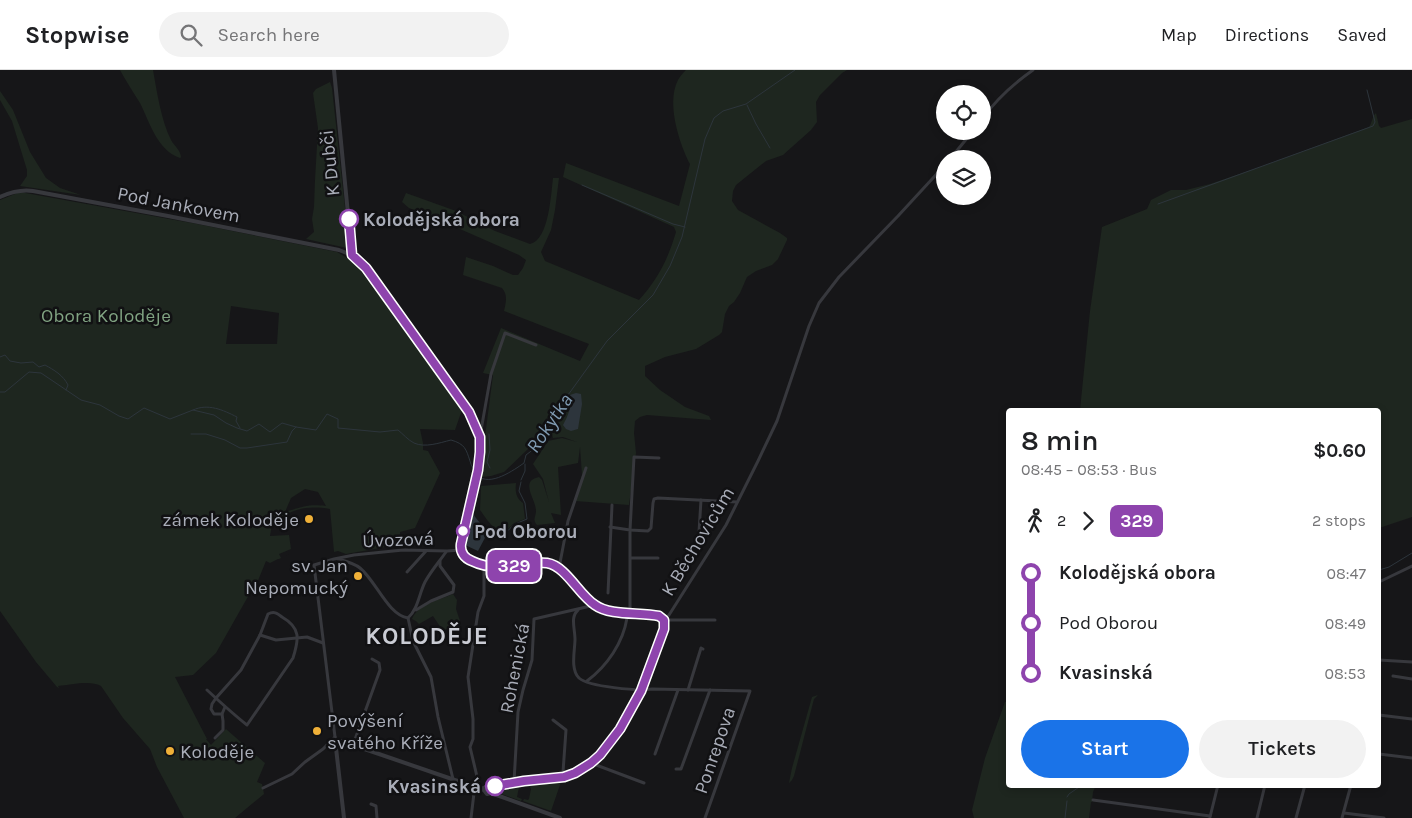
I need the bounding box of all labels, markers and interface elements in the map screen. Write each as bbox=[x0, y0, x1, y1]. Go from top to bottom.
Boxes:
search box bbox=[159, 12, 509, 57]
text: Stopwise bbox=[25, 21, 129, 49]
icon: search bbox=[177, 21, 205, 49]
text: Search here bbox=[217, 24, 320, 46]
text: Map bbox=[1161, 24, 1197, 46]
text: Directions bbox=[1225, 24, 1309, 46]
text: Saved bbox=[1337, 24, 1387, 46]
map controls bbox=[936, 85, 991, 205]
button: locate bbox=[936, 85, 991, 140]
street label: K Dubči bbox=[316, 129, 344, 197]
button: layers bbox=[936, 150, 991, 205]
street label: Pod Jankovem bbox=[116, 182, 242, 228]
marker: Kolodějská obora bbox=[339, 209, 359, 229]
place label: Kolodějská obora bbox=[363, 209, 520, 231]
park label: Obora Koloděje bbox=[41, 305, 171, 327]
water label: Rokytka bbox=[521, 389, 578, 457]
text: 8 min bbox=[1021, 424, 1099, 457]
text: $0.60 bbox=[1313, 440, 1366, 462]
text: 08:45 – 08:53 · Bus bbox=[1021, 460, 1157, 479]
street label: K Běchovicům bbox=[657, 483, 739, 600]
icon: walk bbox=[1021, 507, 1049, 535]
icon: forward bbox=[1074, 507, 1102, 535]
place label: zámek Koloděje bbox=[162, 509, 299, 531]
text: 329 bbox=[1120, 510, 1153, 532]
text: 2 bbox=[1057, 511, 1066, 530]
text: 2 stops bbox=[1312, 511, 1366, 530]
marker: zámek Koloděje bbox=[303, 513, 315, 525]
place label: Pod Oborou bbox=[474, 521, 578, 543]
marker: Pod Oborou bbox=[456, 524, 470, 538]
street label: Úvozová bbox=[362, 527, 434, 552]
line badge: 329 bbox=[485, 550, 543, 582]
place label: sv. Jan Nepomucký bbox=[245, 555, 348, 599]
text: 329 bbox=[497, 555, 531, 577]
text: Kolodějská obora bbox=[1059, 562, 1216, 584]
text: 08:47 bbox=[1327, 564, 1366, 583]
marker: sv. Jan Nepomucký bbox=[352, 570, 364, 582]
text: Pod Oborou bbox=[1059, 612, 1158, 634]
text: 08:49 bbox=[1325, 614, 1366, 633]
district label: KOLODĚJE bbox=[365, 621, 489, 650]
street label: Rohenická bbox=[495, 621, 534, 715]
text: Kvasinská bbox=[1059, 662, 1153, 684]
text: 08:53 bbox=[1325, 664, 1366, 683]
street label: Ponrepova bbox=[690, 704, 740, 797]
place label: Povýšení svatého Kříže bbox=[327, 710, 443, 754]
button: Start bbox=[1021, 720, 1189, 778]
button: Tickets bbox=[1199, 720, 1366, 778]
marker: Povýšení svatého Kříže bbox=[311, 725, 323, 737]
place label: Koloděje bbox=[180, 741, 254, 763]
marker: Koloděje bbox=[164, 745, 176, 757]
place label: Kvasinská bbox=[387, 776, 481, 798]
marker: Kvasinská bbox=[485, 776, 505, 796]

